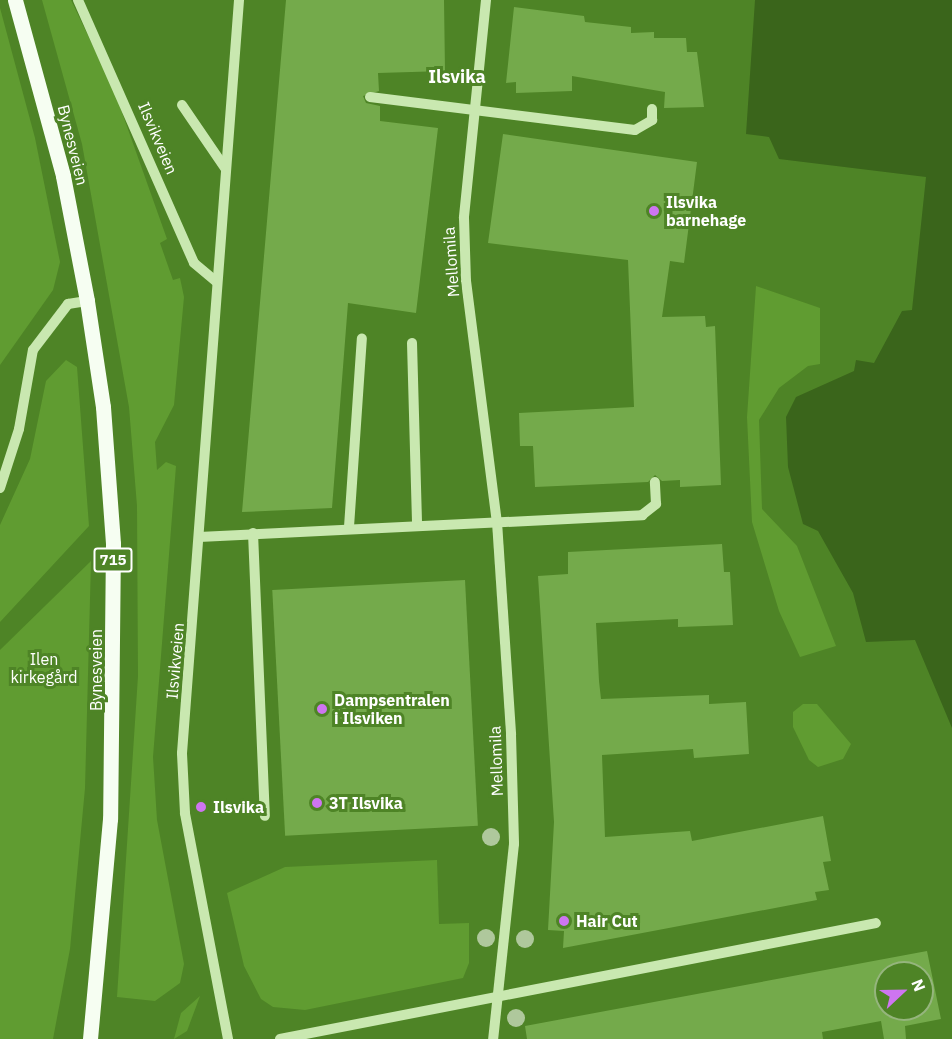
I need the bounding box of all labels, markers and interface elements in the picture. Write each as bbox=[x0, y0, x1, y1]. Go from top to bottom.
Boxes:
district label: Ilsvika bbox=[428, 66, 486, 88]
street label: Ilsvikveien bbox=[134, 99, 182, 177]
street label: Bynesveien bbox=[54, 103, 92, 187]
place label: Ilsvika barnehage bbox=[666, 192, 746, 230]
marker: Ilsvika barnehage bbox=[647, 204, 661, 218]
street label: Mellomila bbox=[439, 226, 463, 298]
road number: 715 bbox=[94, 548, 132, 572]
street label: Ilsvikveien bbox=[162, 622, 188, 700]
street label: Bynesveien bbox=[86, 629, 106, 711]
park label: Ilen kirkegård bbox=[10, 649, 78, 687]
place label: Dampsentralen i Ilsviken bbox=[334, 690, 450, 728]
marker: Dampsentralen i Ilsviken bbox=[315, 702, 329, 716]
street label: Mellomila bbox=[485, 726, 507, 796]
place label: 3T Ilsvika bbox=[329, 793, 403, 813]
marker: 3T Ilsvika bbox=[310, 796, 324, 810]
place label: Ilsvika bbox=[213, 797, 264, 817]
marker: Ilsvika bbox=[194, 800, 208, 814]
place label: Hair Cut bbox=[576, 911, 638, 931]
marker: Hair Cut bbox=[557, 914, 571, 928]
north arrow bbox=[874, 961, 934, 1021]
text: N bbox=[907, 976, 930, 994]

